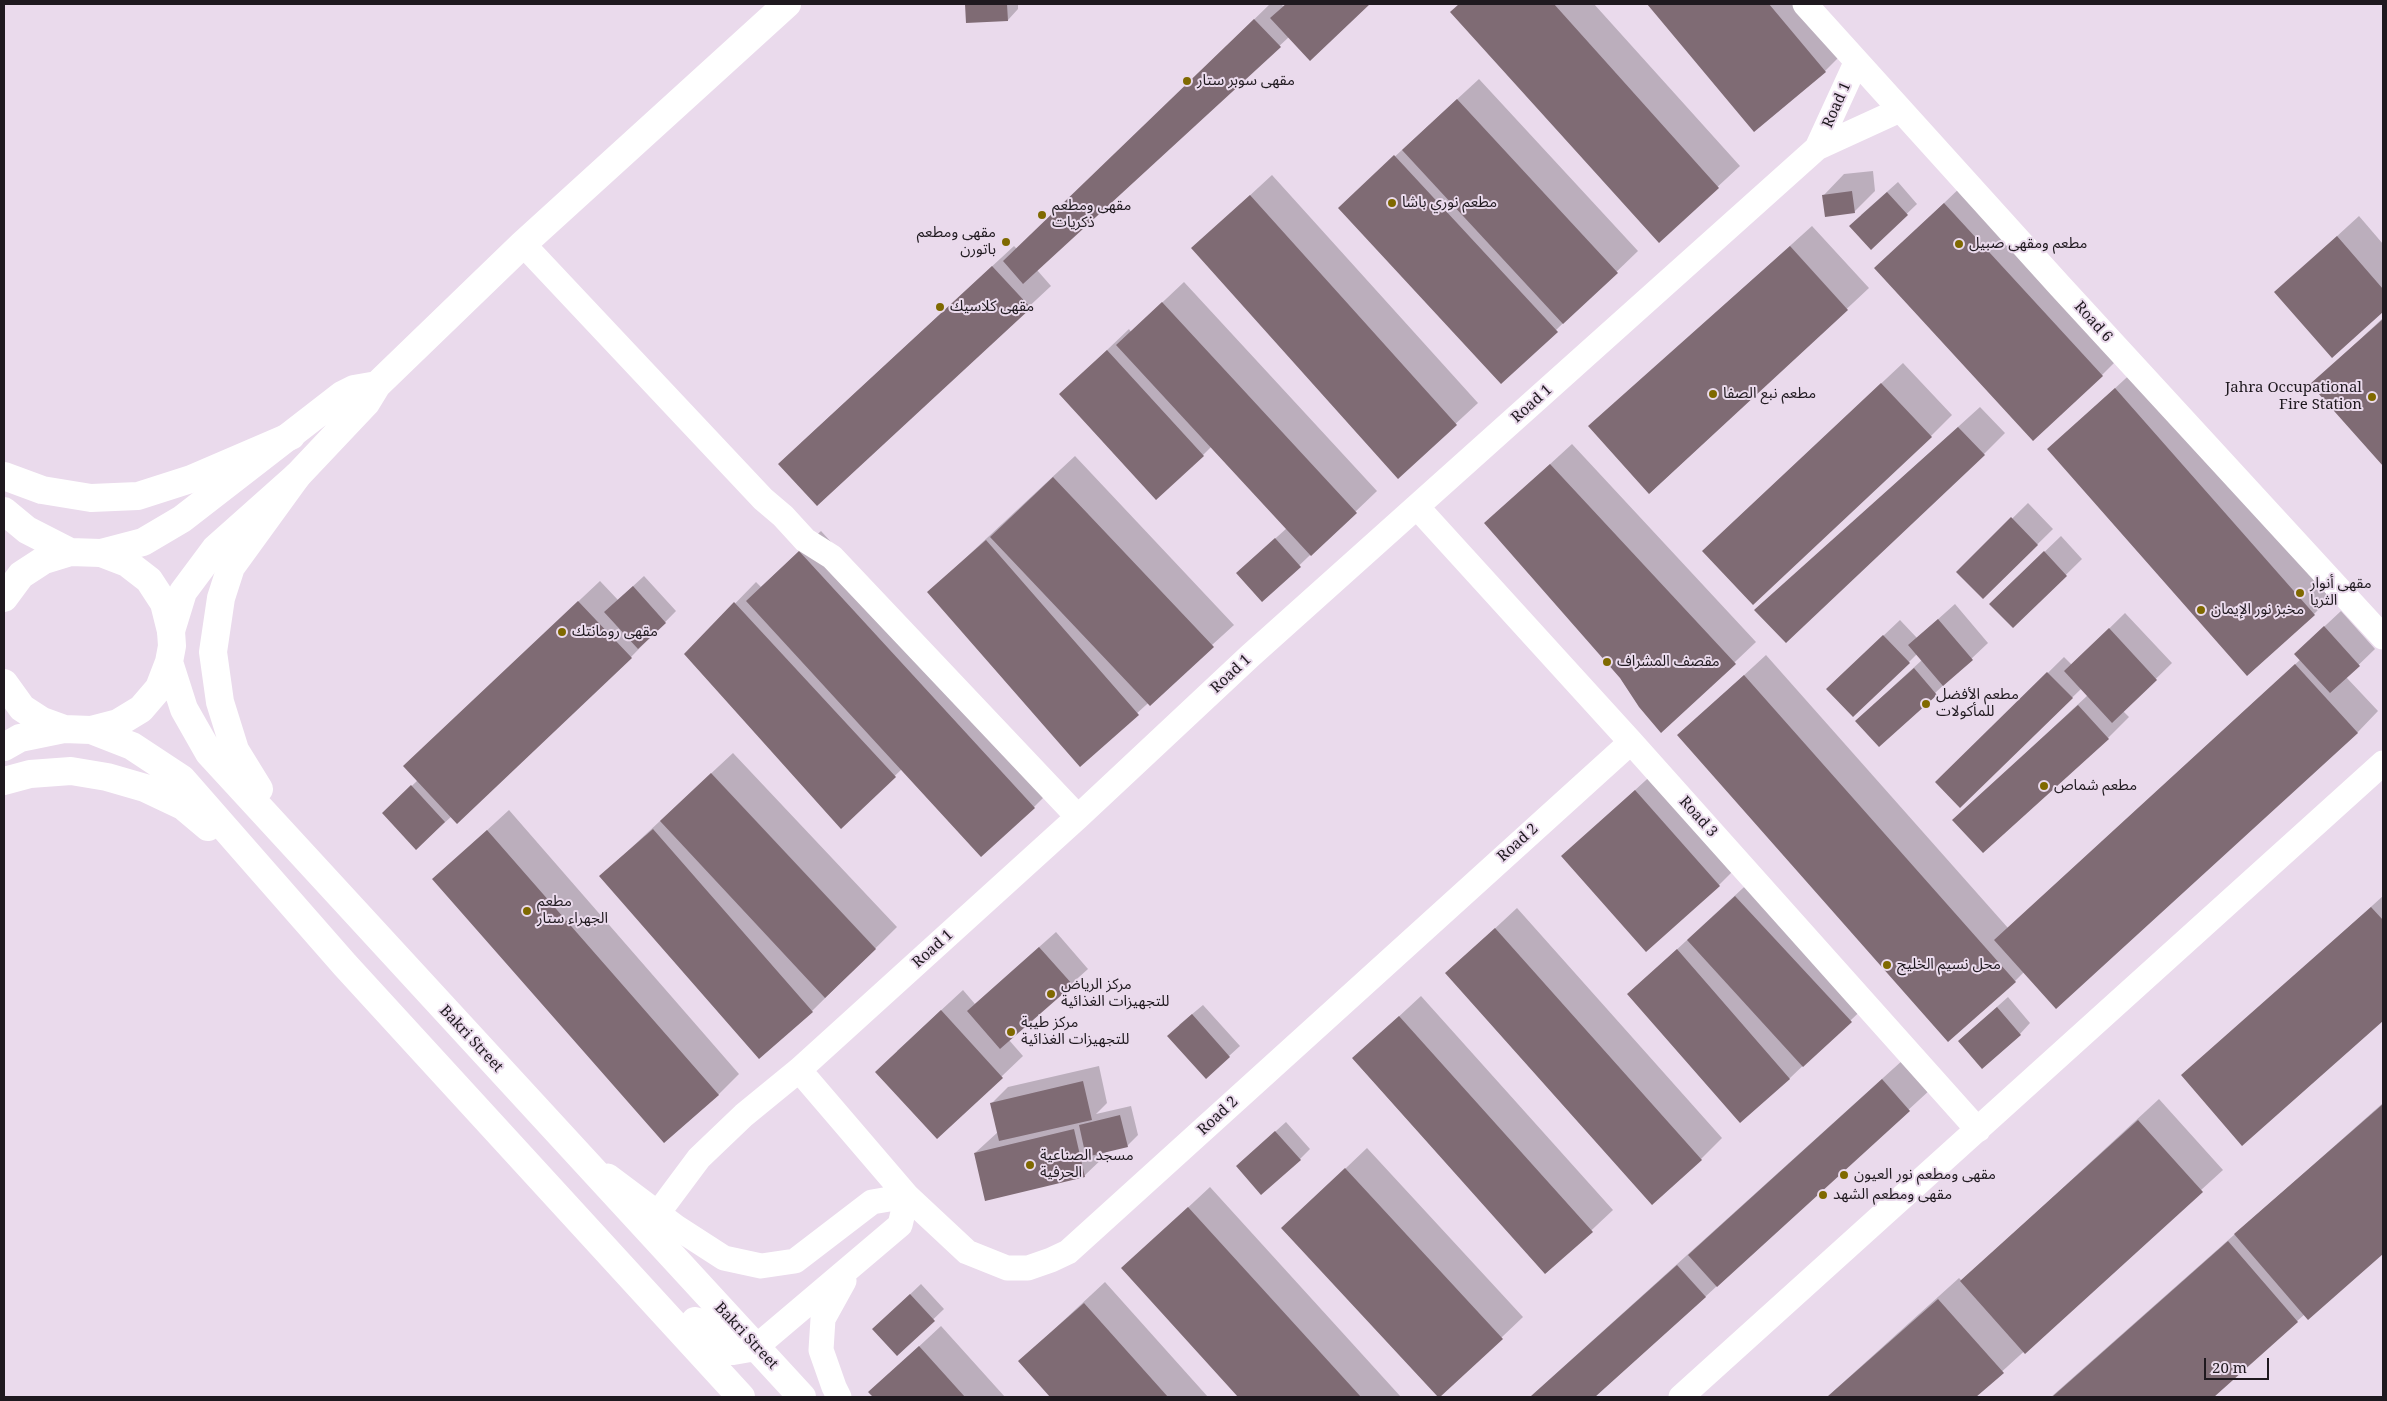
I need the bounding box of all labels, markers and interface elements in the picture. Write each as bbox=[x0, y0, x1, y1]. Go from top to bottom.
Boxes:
place label: مقهى سوبر ستار bbox=[1197, 72, 1295, 90]
marker: مقهى سوبر ستار bbox=[1181, 75, 1193, 87]
street label: Road 1 bbox=[1819, 79, 1855, 131]
place label: مطعم نوري باشا bbox=[1402, 194, 1497, 212]
place label: مقهى ومطعم ذكريات bbox=[1052, 197, 1131, 232]
marker: مطعم نوري باشا bbox=[1386, 197, 1398, 209]
marker: مقهى ومطعم ذكريات bbox=[1036, 209, 1048, 221]
place label: مقهى ومطعم باتورن bbox=[917, 224, 996, 259]
place label: مطعم ومقهى صبيل bbox=[1969, 235, 2087, 253]
marker: مقهى ومطعم باتورن bbox=[1000, 236, 1012, 248]
marker: مطعم ومقهى صبيل bbox=[1953, 238, 1965, 250]
place label: مقهى كلاسيك bbox=[950, 298, 1034, 316]
street label: Road 6 bbox=[2070, 298, 2116, 346]
marker: مقهى كلاسيك bbox=[934, 301, 946, 313]
place label: Jahra Occupational Fire Station bbox=[2225, 379, 2362, 414]
street label: Road 1 bbox=[1508, 381, 1556, 427]
place label: مطعم نبع الصفا bbox=[1723, 385, 1816, 403]
marker: مطعم نبع الصفا bbox=[1707, 388, 1719, 400]
marker: Jahra Occupational Fire Station bbox=[2366, 391, 2378, 403]
place label: مقهى أنوار الثريا bbox=[2310, 575, 2372, 610]
marker: مقهى أنوار الثريا bbox=[2294, 587, 2306, 599]
place label: مخبز نور الإيمان bbox=[2211, 601, 2304, 619]
marker: مخبز نور الإيمان bbox=[2195, 604, 2207, 616]
place label: مقهى رومانتك bbox=[572, 623, 658, 641]
marker: مقهى رومانتك bbox=[556, 626, 568, 638]
street label: Road 1 bbox=[1207, 651, 1255, 697]
place label: مقصف المشراف bbox=[1617, 653, 1720, 671]
marker: مقصف المشراف bbox=[1601, 656, 1613, 668]
place label: مطعم الأفضل للمأكولات bbox=[1936, 686, 2019, 721]
marker: مطعم الأفضل للمأكولات bbox=[1920, 698, 1932, 710]
place label: مطعم شماص bbox=[2054, 777, 2137, 795]
marker: مطعم شماص bbox=[2038, 780, 2050, 792]
street label: Road 3 bbox=[1675, 793, 1721, 841]
street label: Road 2 bbox=[1494, 820, 1542, 866]
place label: مطعم الجهراء ستار bbox=[537, 893, 608, 928]
marker: مطعم الجهراء ستار bbox=[521, 905, 533, 917]
street label: Road 1 bbox=[909, 926, 957, 972]
place label: محل نسيم الخليج bbox=[1897, 956, 2001, 974]
marker: محل نسيم الخليج bbox=[1881, 959, 1893, 971]
place label: مركز الرياض للتجهيزات الغذائية bbox=[1061, 976, 1169, 1011]
marker: مركز الرياض للتجهيزات الغذائية bbox=[1045, 988, 1057, 1000]
street label: Bakri Street bbox=[436, 1002, 506, 1076]
place label: مركز طيبة للتجهيزات الغذائية bbox=[1021, 1014, 1129, 1049]
marker: مركز طيبة للتجهيزات الغذائية bbox=[1005, 1026, 1017, 1038]
street label: Road 2 bbox=[1194, 1093, 1242, 1139]
place label: مسجد الصناعية الحرفية bbox=[1040, 1147, 1134, 1182]
marker: مسجد الصناعية الحرفية bbox=[1024, 1159, 1036, 1171]
place label: مقهى ومطعم نور العيون bbox=[1854, 1166, 1996, 1184]
marker: مقهى ومطعم نور العيون bbox=[1838, 1169, 1850, 1181]
place label: مقهى ومطعم الشهد bbox=[1833, 1186, 1952, 1204]
marker: مقهى ومطعم الشهد bbox=[1817, 1189, 1829, 1201]
street label: Bakri Street bbox=[711, 1299, 781, 1373]
scale bar bbox=[2207, 1348, 2272, 1380]
text: 20 m bbox=[2212, 1357, 2247, 1377]

